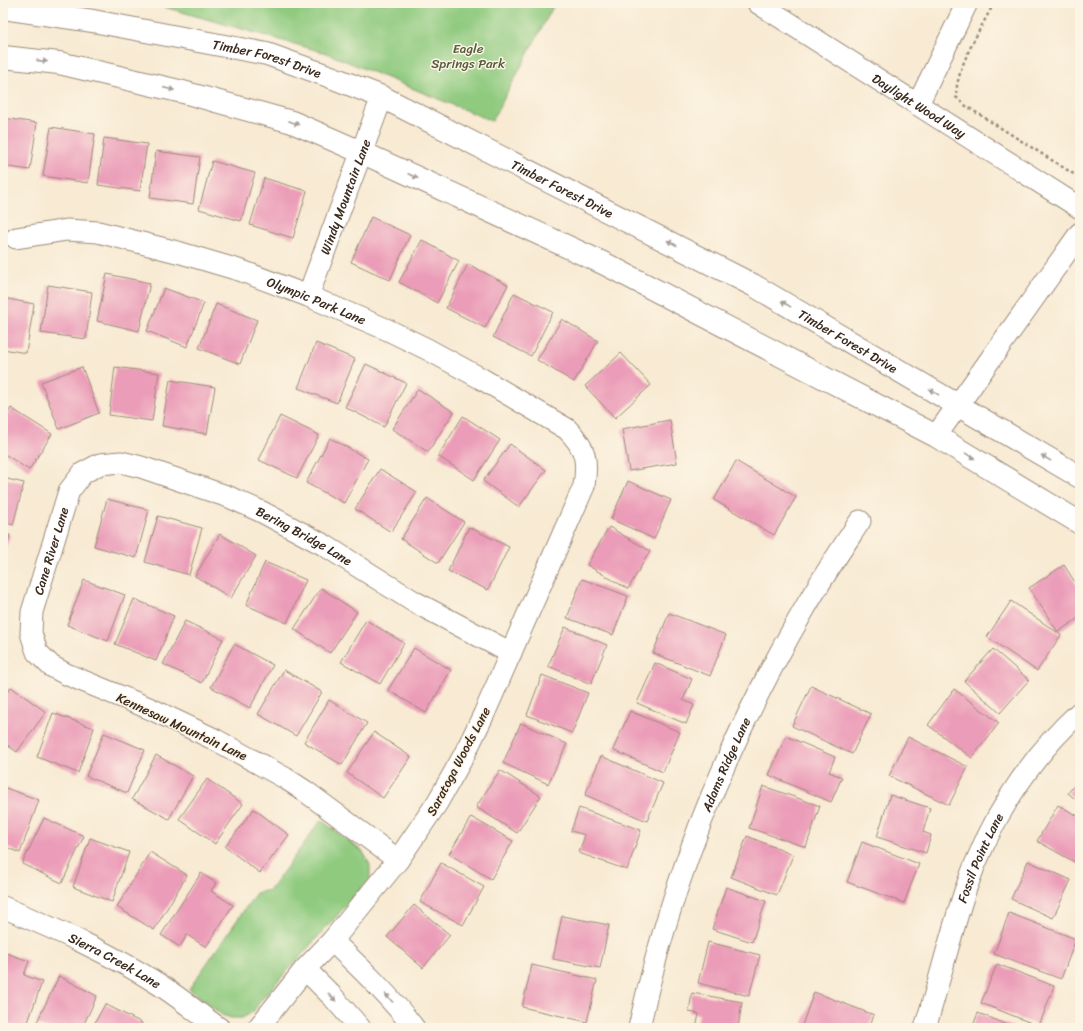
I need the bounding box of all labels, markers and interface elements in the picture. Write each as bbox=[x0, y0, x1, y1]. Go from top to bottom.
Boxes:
street label: Timber Forest Drive bbox=[210, 33, 325, 85]
park label: Eagle Springs Park bbox=[431, 37, 505, 75]
one-way arrow bbox=[36, 58, 48, 65]
street label: Daylight Wood Way bbox=[867, 67, 971, 145]
one-way arrow bbox=[163, 86, 175, 92]
one-way arrow bbox=[288, 121, 300, 127]
street label: Windy Mountain Lane bbox=[313, 135, 378, 258]
street label: Timber Forest Drive bbox=[507, 153, 617, 224]
one-way arrow bbox=[407, 173, 419, 179]
one-way arrow bbox=[666, 240, 677, 246]
street label: Olympic Park Lane bbox=[263, 270, 370, 332]
one-way arrow bbox=[780, 301, 792, 308]
street label: Timber Forest Drive bbox=[794, 303, 902, 380]
one-way arrow bbox=[928, 388, 940, 395]
one-way arrow bbox=[964, 453, 976, 460]
one-way arrow bbox=[1040, 454, 1052, 461]
street label: Bering Bridge Lane bbox=[252, 500, 357, 572]
street label: Cane River Lane bbox=[27, 504, 75, 598]
street label: Kennesaw Mountain Lane bbox=[112, 686, 251, 767]
street label: Saratoga Woods Lane bbox=[420, 702, 497, 820]
street label: Adams Ridge Lane bbox=[695, 713, 757, 816]
street label: Fossil Point Lane bbox=[951, 809, 1010, 906]
street label: Sierra Creek Lane bbox=[65, 926, 166, 995]
one-way arrow bbox=[327, 992, 337, 1002]
one-way arrow bbox=[384, 993, 394, 1003]

